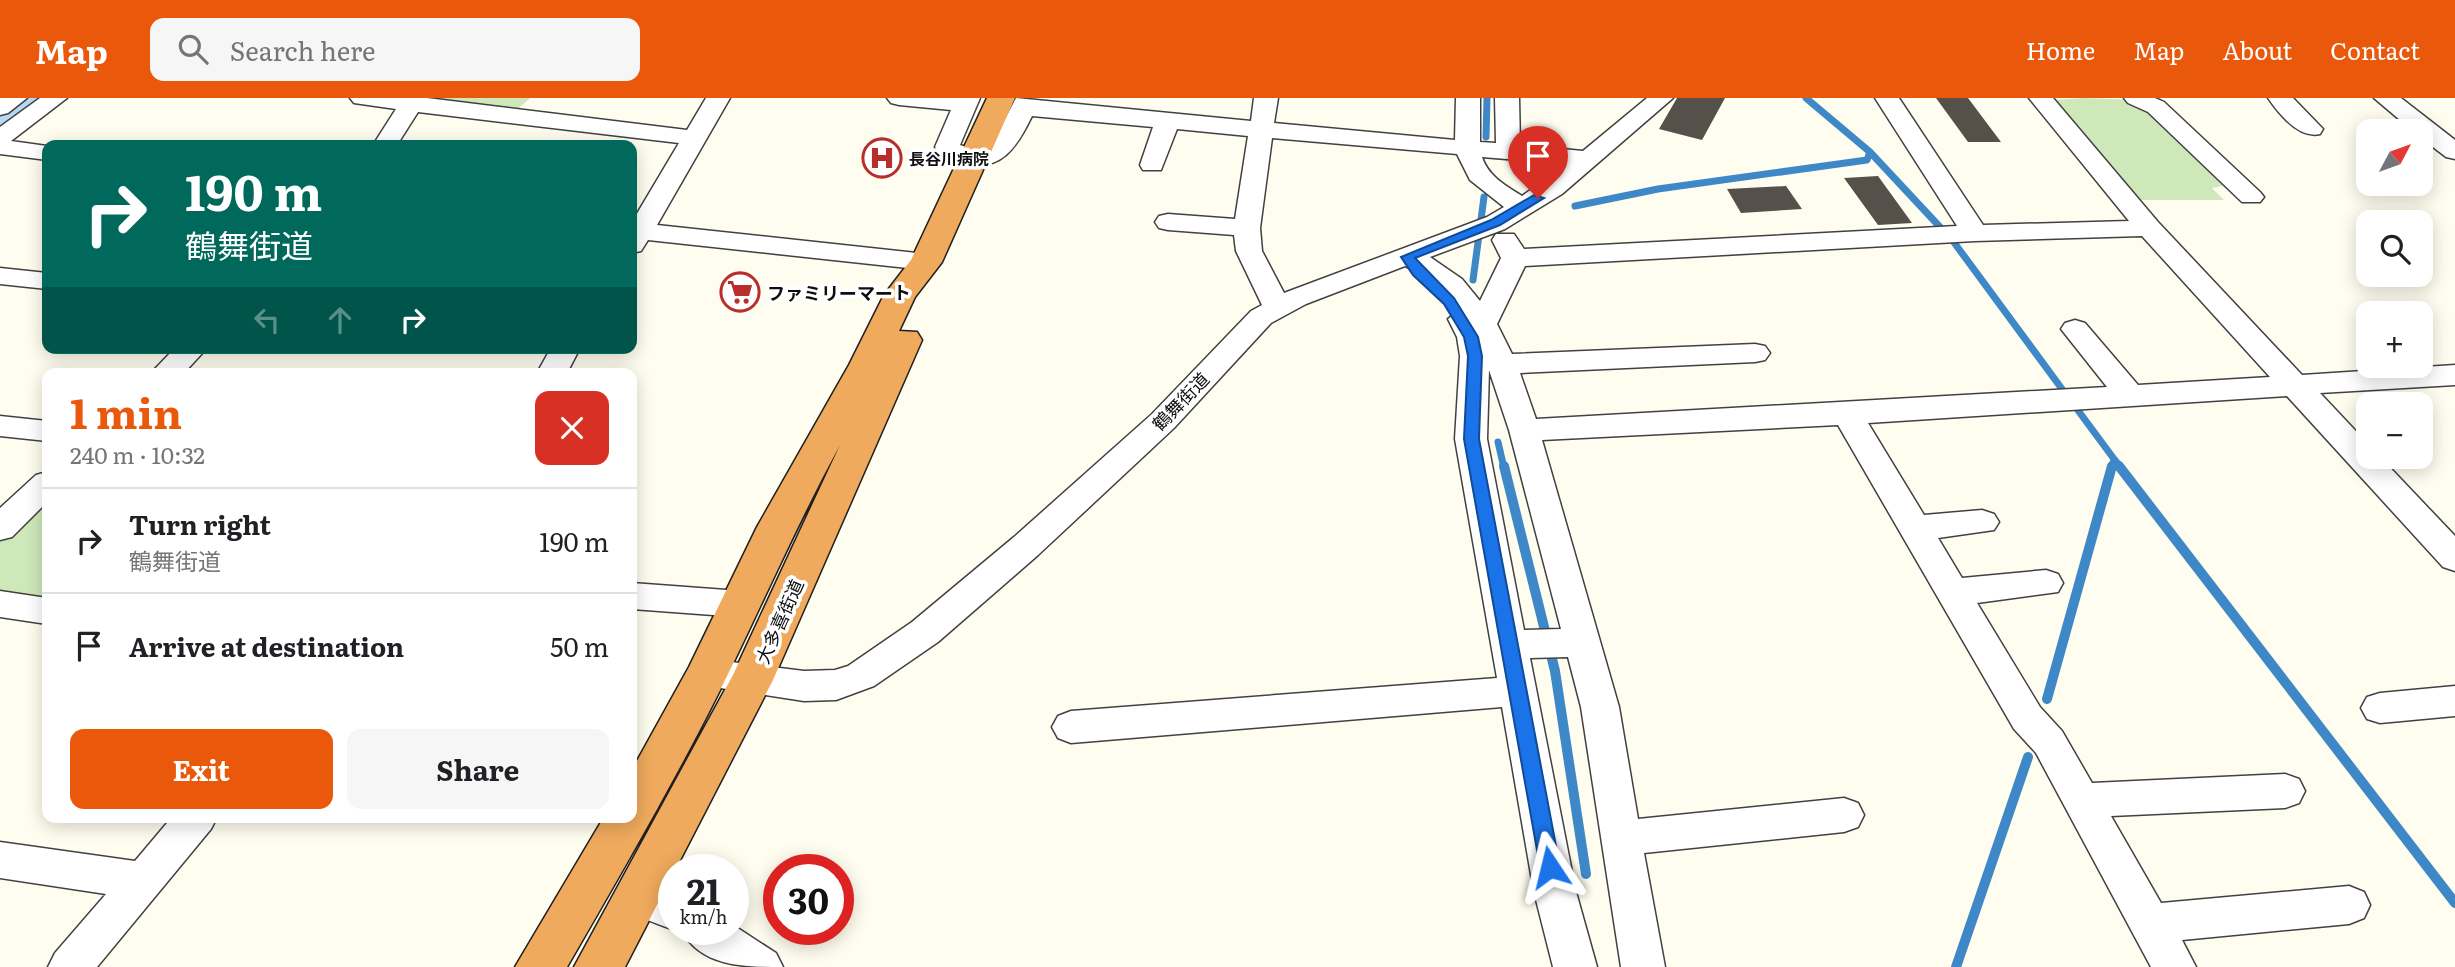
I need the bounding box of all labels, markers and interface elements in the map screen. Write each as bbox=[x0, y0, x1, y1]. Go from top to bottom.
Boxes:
search box bbox=[150, 18, 640, 81]
text: Map bbox=[35, 25, 108, 74]
icon: search bbox=[174, 30, 212, 68]
text: Search here bbox=[230, 30, 376, 69]
text: Home bbox=[2026, 32, 2095, 67]
text: Map bbox=[2133, 32, 2184, 67]
text: About bbox=[2222, 32, 2292, 67]
text: Contact bbox=[2330, 32, 2420, 67]
north arrow bbox=[2356, 119, 2432, 196]
map controls bbox=[2356, 119, 2433, 469]
pin bbox=[1508, 126, 1568, 198]
hospital icon: 長谷川病院 bbox=[861, 137, 903, 179]
icon: arrive bbox=[1519, 137, 1557, 175]
place label: 長谷川病院 bbox=[909, 146, 989, 170]
text: 190 m bbox=[185, 153, 322, 226]
icon: right bbox=[70, 168, 161, 259]
button: search bbox=[2356, 210, 2433, 287]
text: 鶴舞街道 bbox=[185, 220, 313, 268]
supermarket icon: ファミリーマート bbox=[719, 271, 761, 313]
place label: ファミリーマート bbox=[767, 279, 911, 306]
icon: left bbox=[248, 301, 286, 339]
icon: ahead bbox=[321, 301, 359, 339]
icon: right bbox=[394, 301, 432, 339]
button: + bbox=[2356, 301, 2433, 378]
street label: 鶴舞街道 bbox=[1145, 366, 1215, 436]
text: 1 min bbox=[70, 380, 182, 442]
button: close bbox=[535, 391, 609, 465]
button: − bbox=[2356, 392, 2433, 469]
text: 240 m · 10:32 bbox=[70, 437, 205, 471]
text: Turn right bbox=[129, 504, 271, 543]
text: 190 m bbox=[539, 521, 609, 560]
icon: right bbox=[70, 522, 108, 560]
text: 鶴舞街道 bbox=[129, 543, 221, 577]
street label: 大多喜街道 bbox=[748, 574, 810, 668]
text: Arrive at destination bbox=[129, 626, 404, 665]
text: 50 m bbox=[550, 626, 609, 665]
icon: arrive bbox=[70, 627, 108, 665]
button: Exit bbox=[70, 729, 333, 809]
button: Share bbox=[347, 729, 609, 809]
position arrow bbox=[1513, 830, 1587, 904]
speed limit sign: 30 bbox=[763, 854, 854, 945]
text: 21 bbox=[687, 864, 720, 916]
text: km/h bbox=[680, 903, 727, 930]

